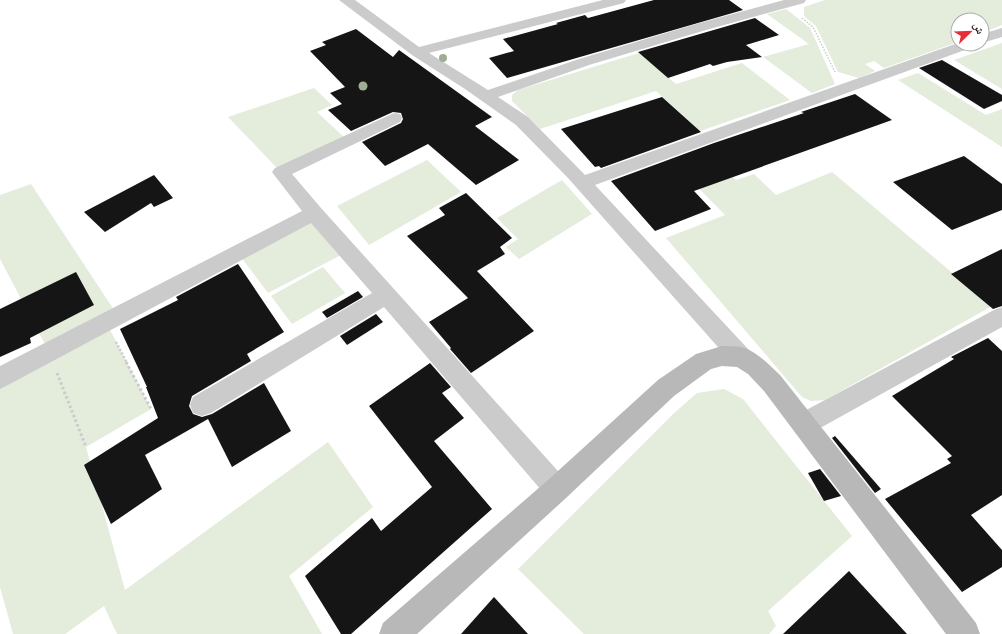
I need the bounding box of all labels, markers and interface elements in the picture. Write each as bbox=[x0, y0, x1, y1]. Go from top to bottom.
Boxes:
north arrow bbox=[950, 12, 990, 52]
text: ش bbox=[970, 20, 988, 37]

